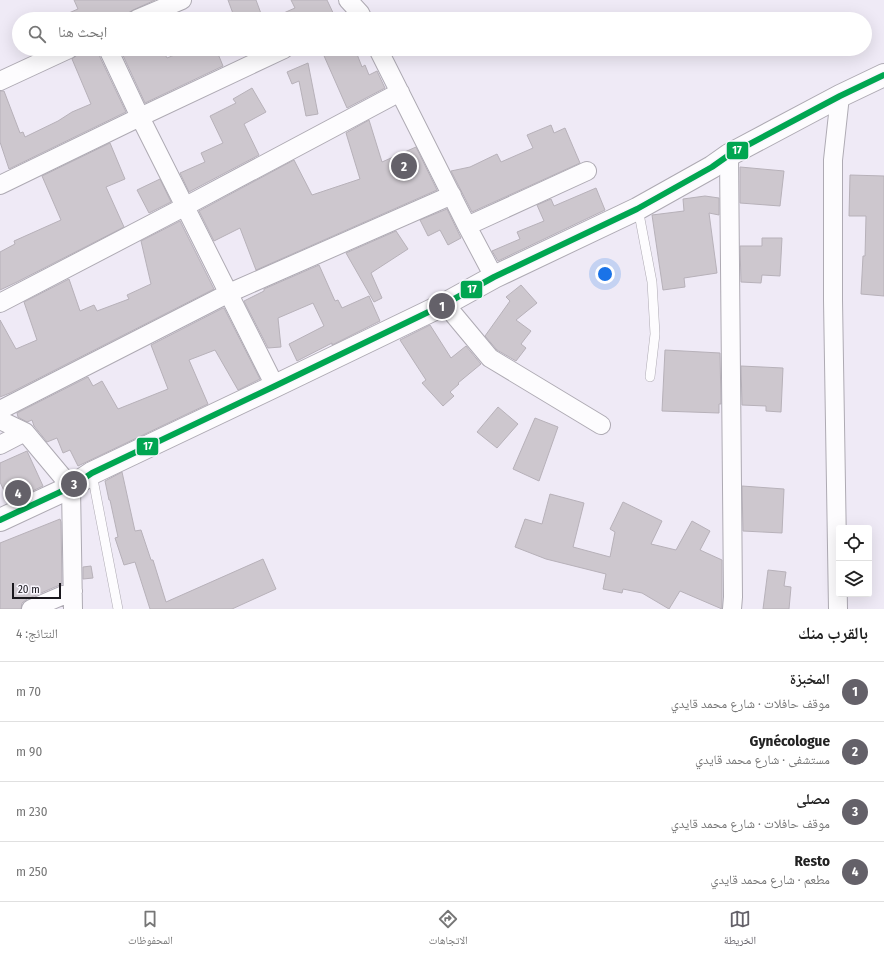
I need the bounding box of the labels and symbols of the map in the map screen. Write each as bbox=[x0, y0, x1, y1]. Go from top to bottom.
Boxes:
line badge: 17 bbox=[726, 141, 749, 160]
text: 17 bbox=[732, 144, 742, 157]
pin: 2 bbox=[391, 151, 417, 181]
your location bbox=[595, 264, 615, 284]
line badge: 17 bbox=[460, 280, 483, 299]
text: 17 bbox=[467, 283, 477, 296]
pin: 1 bbox=[429, 291, 455, 321]
line badge: 17 bbox=[136, 437, 159, 456]
text: 17 bbox=[143, 440, 153, 453]
pin: 3 bbox=[61, 469, 87, 499]
pin: 4 bbox=[5, 478, 31, 508]
scale bar bbox=[12, 581, 61, 600]

